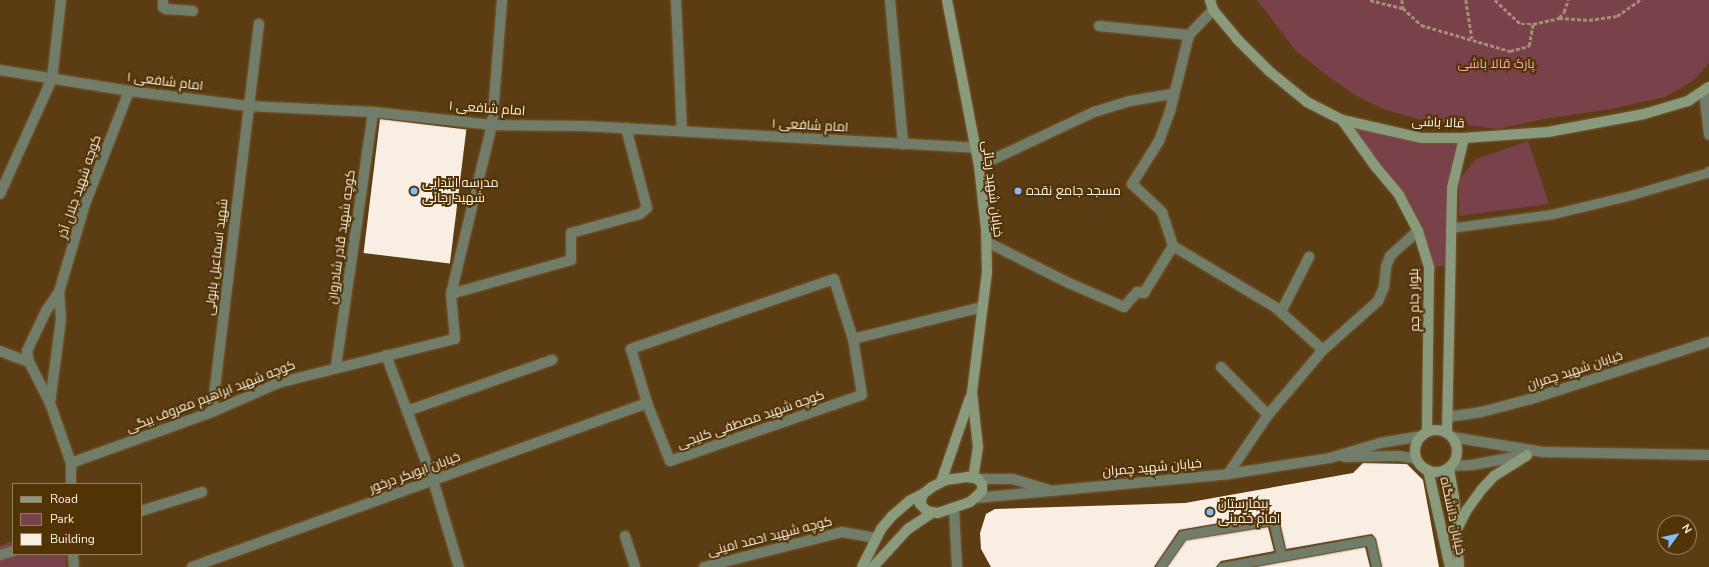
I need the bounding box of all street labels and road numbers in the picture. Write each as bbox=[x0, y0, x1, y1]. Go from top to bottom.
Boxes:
street label: امام شافعی ۱ bbox=[126, 70, 204, 94]
street label: امام شافعی ۱ bbox=[448, 99, 526, 119]
street label: قالا باشی bbox=[1411, 114, 1465, 132]
street label: امام شافعی ۱ bbox=[771, 116, 849, 136]
street label: کوچه شهید جلال آذر bbox=[55, 133, 105, 241]
street label: خیابان شهید رجائی bbox=[978, 140, 1006, 238]
street label: کوچه شهید قادر شادروان bbox=[325, 169, 359, 305]
street label: شهید اسماعیل بابولی bbox=[202, 198, 232, 316]
street label: بلوار جام جم bbox=[1407, 268, 1423, 332]
street label: خیابان شهید چمران bbox=[1525, 348, 1625, 394]
street label: کوچه شهید ابراهیم معروف بیگی bbox=[124, 357, 298, 437]
street label: کوچه شهید مصطفی کلیجی bbox=[675, 387, 827, 453]
street label: خیابان ابوبکر درخور bbox=[367, 449, 463, 497]
street label: خیابان شهید چمران bbox=[1102, 456, 1202, 480]
street label: خیابان دانشگاه bbox=[1436, 476, 1468, 556]
street label: کوچه شهید احمد امینی bbox=[706, 514, 834, 560]

